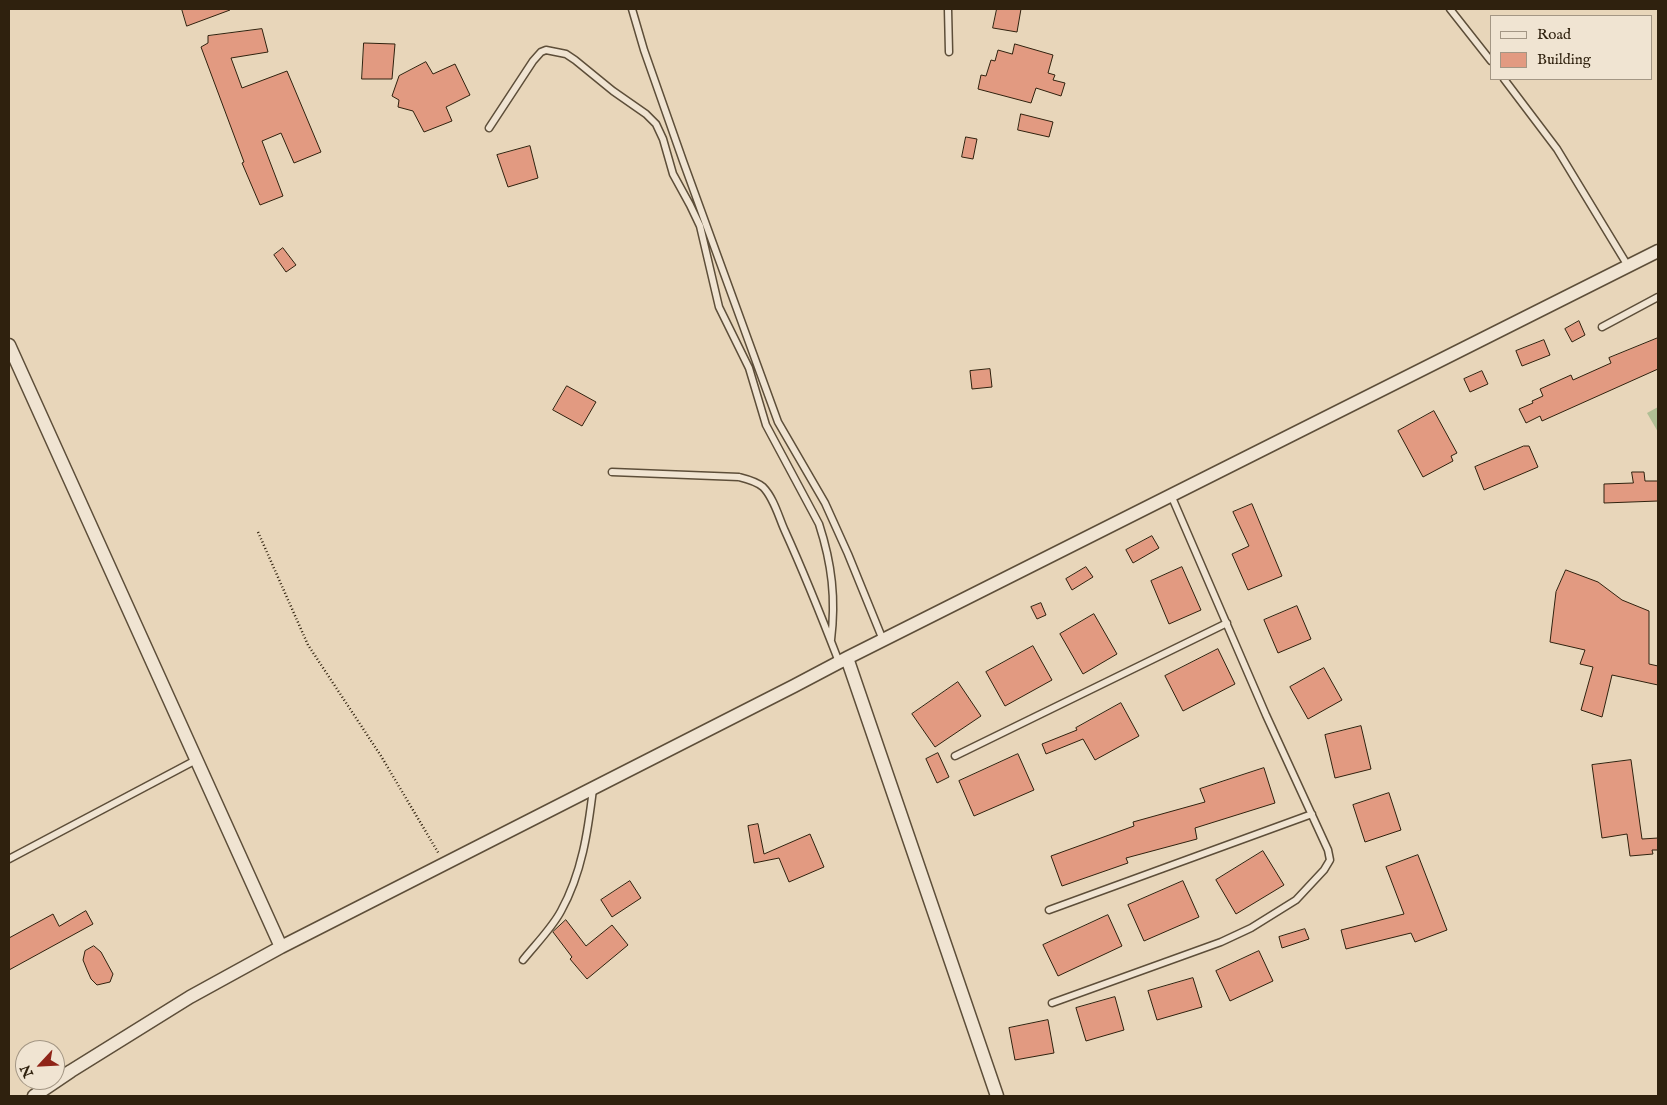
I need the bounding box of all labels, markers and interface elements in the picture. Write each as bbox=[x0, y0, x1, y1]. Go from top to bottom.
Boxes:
legend bbox=[1490, 15, 1652, 80]
text: Road bbox=[1537, 25, 1571, 44]
text: Building bbox=[1537, 50, 1591, 69]
north arrow bbox=[15, 1040, 65, 1090]
text: N bbox=[17, 1062, 38, 1080]

